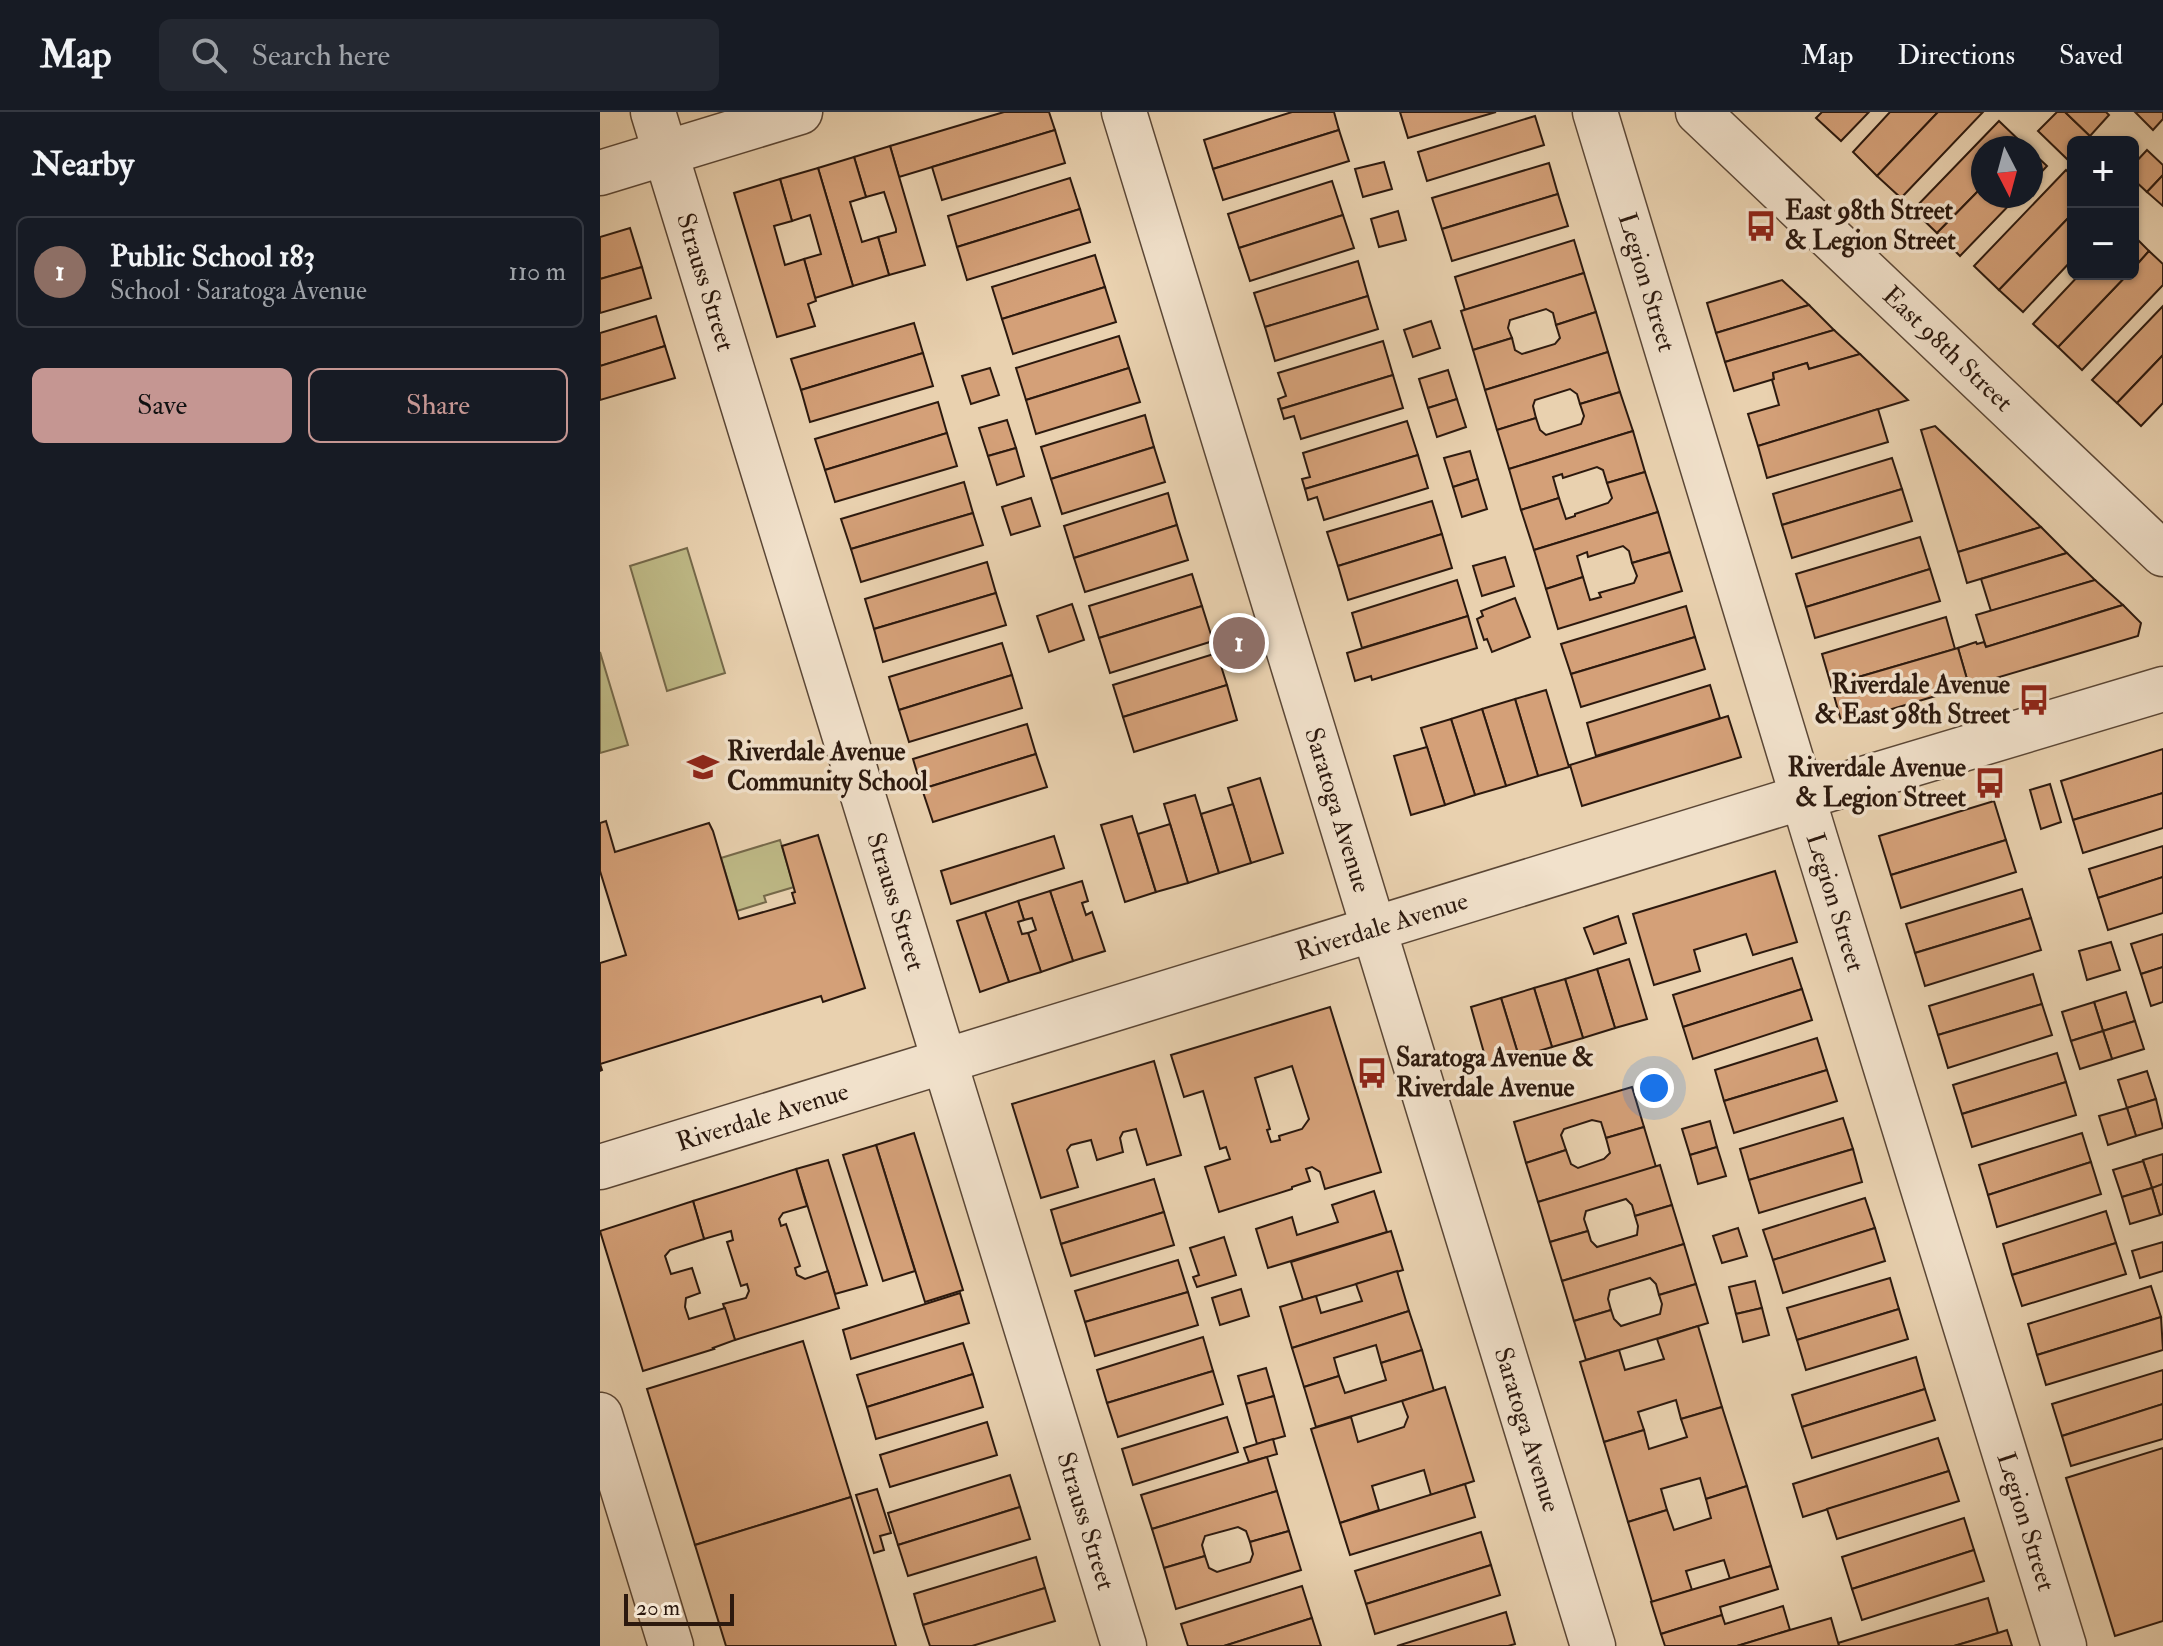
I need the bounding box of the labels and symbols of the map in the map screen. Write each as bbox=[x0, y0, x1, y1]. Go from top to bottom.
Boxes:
north arrow bbox=[1971, 136, 2043, 208]
place label: East 98th Street & Legion Street bbox=[1785, 195, 1956, 258]
street label: Strauss Street bbox=[669, 209, 742, 355]
street label: Legion Street bbox=[1611, 209, 1683, 356]
bus stop icon: East 98th Street & Legion Street bbox=[1744, 209, 1778, 243]
street label: East 98th Street bbox=[1875, 279, 2019, 419]
pin: 1 bbox=[1213, 613, 1265, 673]
place label: Riverdale Avenue & East 98th Street bbox=[1815, 669, 2011, 731]
bus stop icon: Riverdale Avenue & East 98th Street bbox=[2017, 683, 2051, 717]
street label: Saratoga Avenue bbox=[1297, 724, 1378, 897]
place label: Riverdale Avenue Community School bbox=[727, 736, 928, 799]
school or university icon: Riverdale Avenue Community School bbox=[686, 750, 720, 784]
place label: Riverdale Avenue & Legion Street bbox=[1788, 752, 1967, 815]
bus stop icon: Riverdale Avenue & Legion Street bbox=[1973, 766, 2007, 800]
street label: Strauss Street bbox=[859, 829, 932, 975]
street label: Legion Street bbox=[1799, 829, 1871, 976]
street label: Riverdale Avenue bbox=[1292, 885, 1472, 968]
place label: Saratoga Avenue & Riverdale Avenue bbox=[1396, 1042, 1594, 1104]
bus stop icon: Saratoga Avenue & Riverdale Avenue bbox=[1355, 1056, 1389, 1090]
your location bbox=[1634, 1068, 1674, 1108]
street label: Riverdale Avenue bbox=[672, 1075, 853, 1159]
street label: Saratoga Avenue bbox=[1487, 1343, 1567, 1516]
street label: Strauss Street bbox=[1049, 1448, 1122, 1594]
street label: Legion Street bbox=[1989, 1448, 2062, 1595]
scale bar bbox=[624, 1590, 734, 1626]

